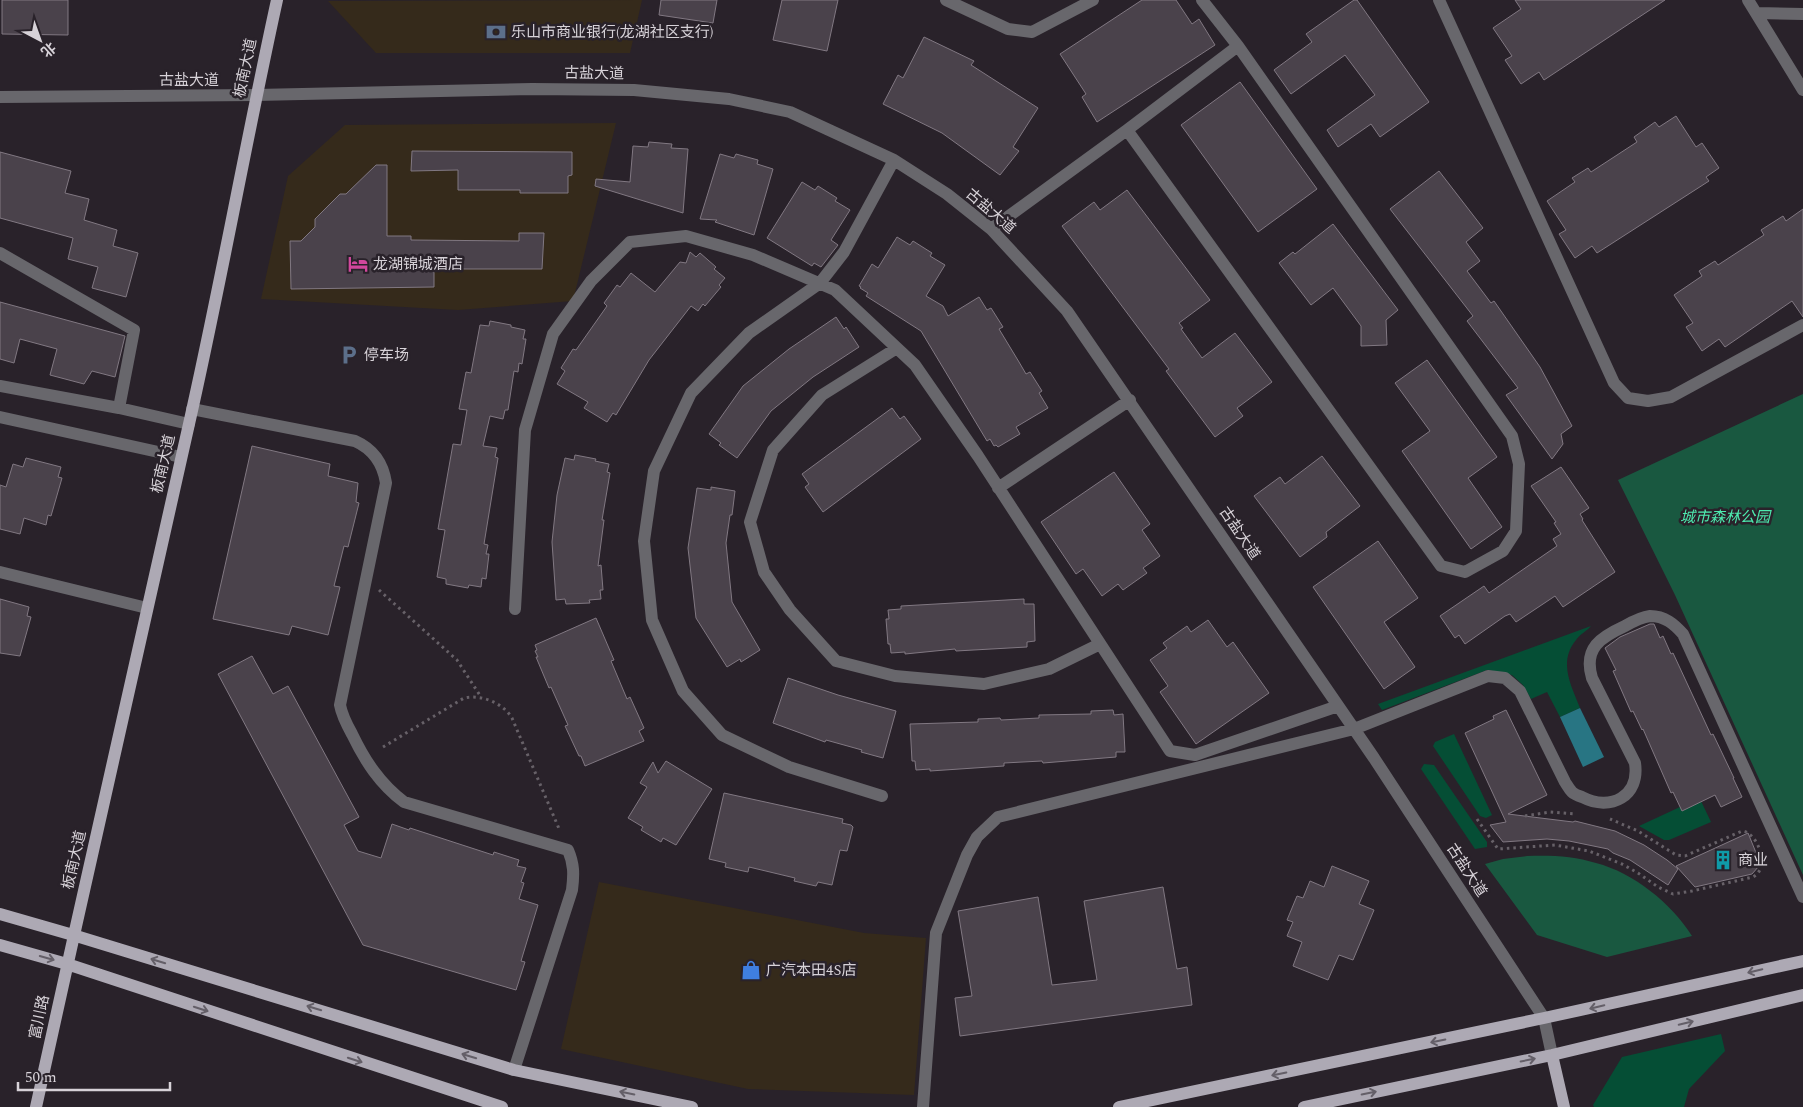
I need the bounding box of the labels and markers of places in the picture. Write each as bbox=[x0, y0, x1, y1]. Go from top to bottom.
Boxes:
bank icon: 乐山市商业银行(龙湖社区支行) bbox=[485, 21, 507, 43]
place label: 乐山市商业银行(龙湖社区支行) bbox=[511, 21, 714, 44]
hotel icon: 龙湖锦城酒店 bbox=[347, 253, 369, 275]
place label: 龙湖锦城酒店 bbox=[373, 253, 463, 276]
parking icon: 停车场 bbox=[338, 344, 360, 366]
place label: 停车场 bbox=[364, 344, 409, 367]
building icon: 商业 bbox=[1712, 849, 1734, 871]
place label: 商业 bbox=[1738, 849, 1768, 872]
shop icon: 广汽本田4S店 bbox=[740, 959, 762, 981]
place label: 广汽本田4S店 bbox=[766, 959, 856, 982]

